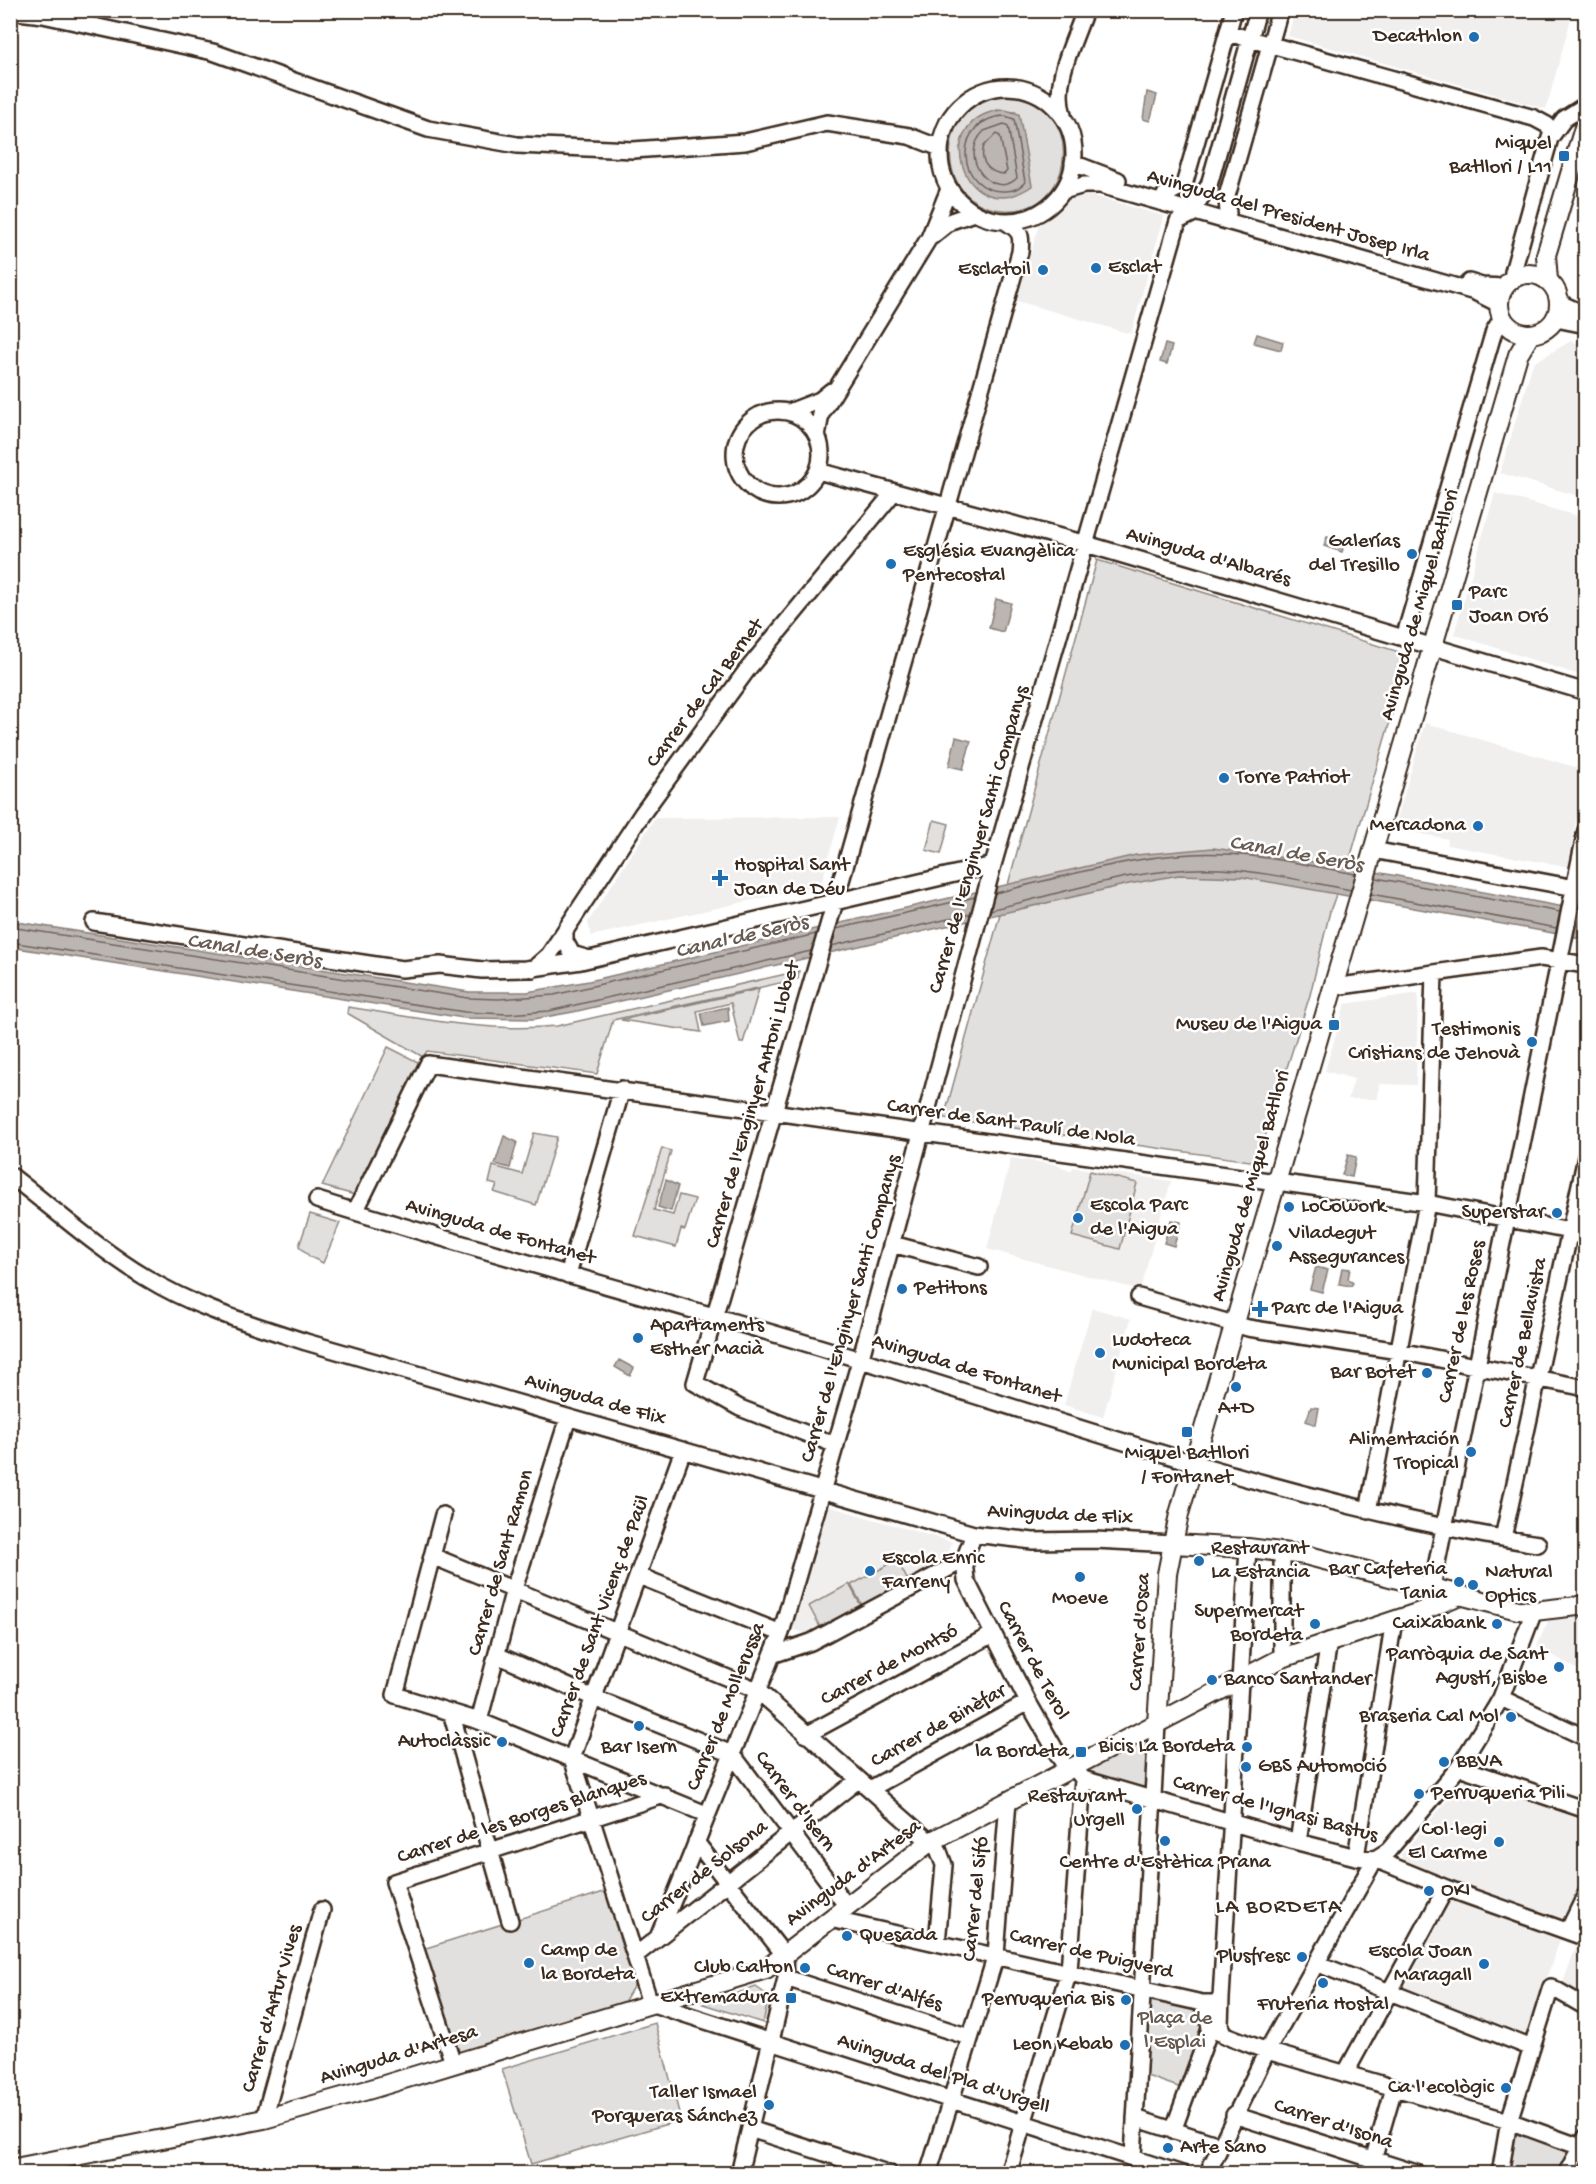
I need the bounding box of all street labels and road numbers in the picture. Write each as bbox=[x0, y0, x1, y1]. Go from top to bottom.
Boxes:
street label: Avinguda del President Josep Irla bbox=[1144, 165, 1434, 270]
street label: Avinguda de Miquel Batllori bbox=[1376, 486, 1466, 724]
street label: Avinguda d'Albarés bbox=[1123, 523, 1295, 594]
street label: Carrer de Cal Bernet bbox=[642, 613, 772, 774]
street label: Carrer de l'Enginyer Santi Companys bbox=[924, 682, 1036, 997]
street label: Carrer de l'Enginyer Antoni Llobet bbox=[701, 956, 808, 1251]
street label: Avinguda de Miquel Batllori bbox=[1207, 1067, 1297, 1305]
street label: Carrer de Sant Paulí de Nola bbox=[885, 1094, 1138, 1154]
street label: Carrer de l'Enginyer Santi Companys bbox=[796, 1151, 908, 1466]
street label: Avinguda de Fontanet bbox=[402, 1194, 600, 1273]
street label: Carrer de les Roses bbox=[1434, 1237, 1493, 1406]
street label: Carrer de Bellavista bbox=[1494, 1254, 1555, 1430]
street label: Avinguda de Fontanet bbox=[868, 1329, 1066, 1411]
street label: Avinguda de Flix bbox=[521, 1369, 669, 1433]
street label: Carrer de Sant Ramon bbox=[463, 1467, 541, 1659]
street label: Carrer de Sant Vicenç de Paül bbox=[545, 1492, 657, 1742]
street label: Avinguda de Flix bbox=[986, 1500, 1134, 1532]
street label: Carrer d'Osca bbox=[1124, 1571, 1158, 1692]
street label: Carrer de Terol bbox=[990, 1597, 1074, 1725]
street label: Carrer de Mollerussa bbox=[682, 1618, 773, 1795]
street label: Carrer de Montsó bbox=[817, 1619, 963, 1713]
street label: Carrer de Binèfar bbox=[867, 1679, 1012, 1775]
street label: Carrer d'Isern bbox=[748, 1747, 840, 1857]
street label: Carrer de les Borges Blanques bbox=[395, 1767, 651, 1871]
street label: Carrer de l'Ignasi Bastus bbox=[1170, 1771, 1382, 1850]
street label: Avinguda d'Artesa bbox=[781, 1814, 928, 1933]
street label: Carrer de Solsona bbox=[636, 1815, 775, 1931]
street label: Carrer del Sifó bbox=[958, 1835, 996, 1963]
street label: Carrer d'Artur Vives bbox=[237, 1921, 309, 2096]
street label: Carrer de Puigverd bbox=[1007, 1924, 1177, 1986]
street label: Carrer d'Alfés bbox=[823, 1957, 947, 2019]
street label: Avinguda d'Artesa bbox=[317, 2020, 482, 2092]
street label: Avinguda del Pla d'Urgell bbox=[834, 2029, 1052, 2121]
street label: Carrer d'Isona bbox=[1270, 2094, 1397, 2156]

